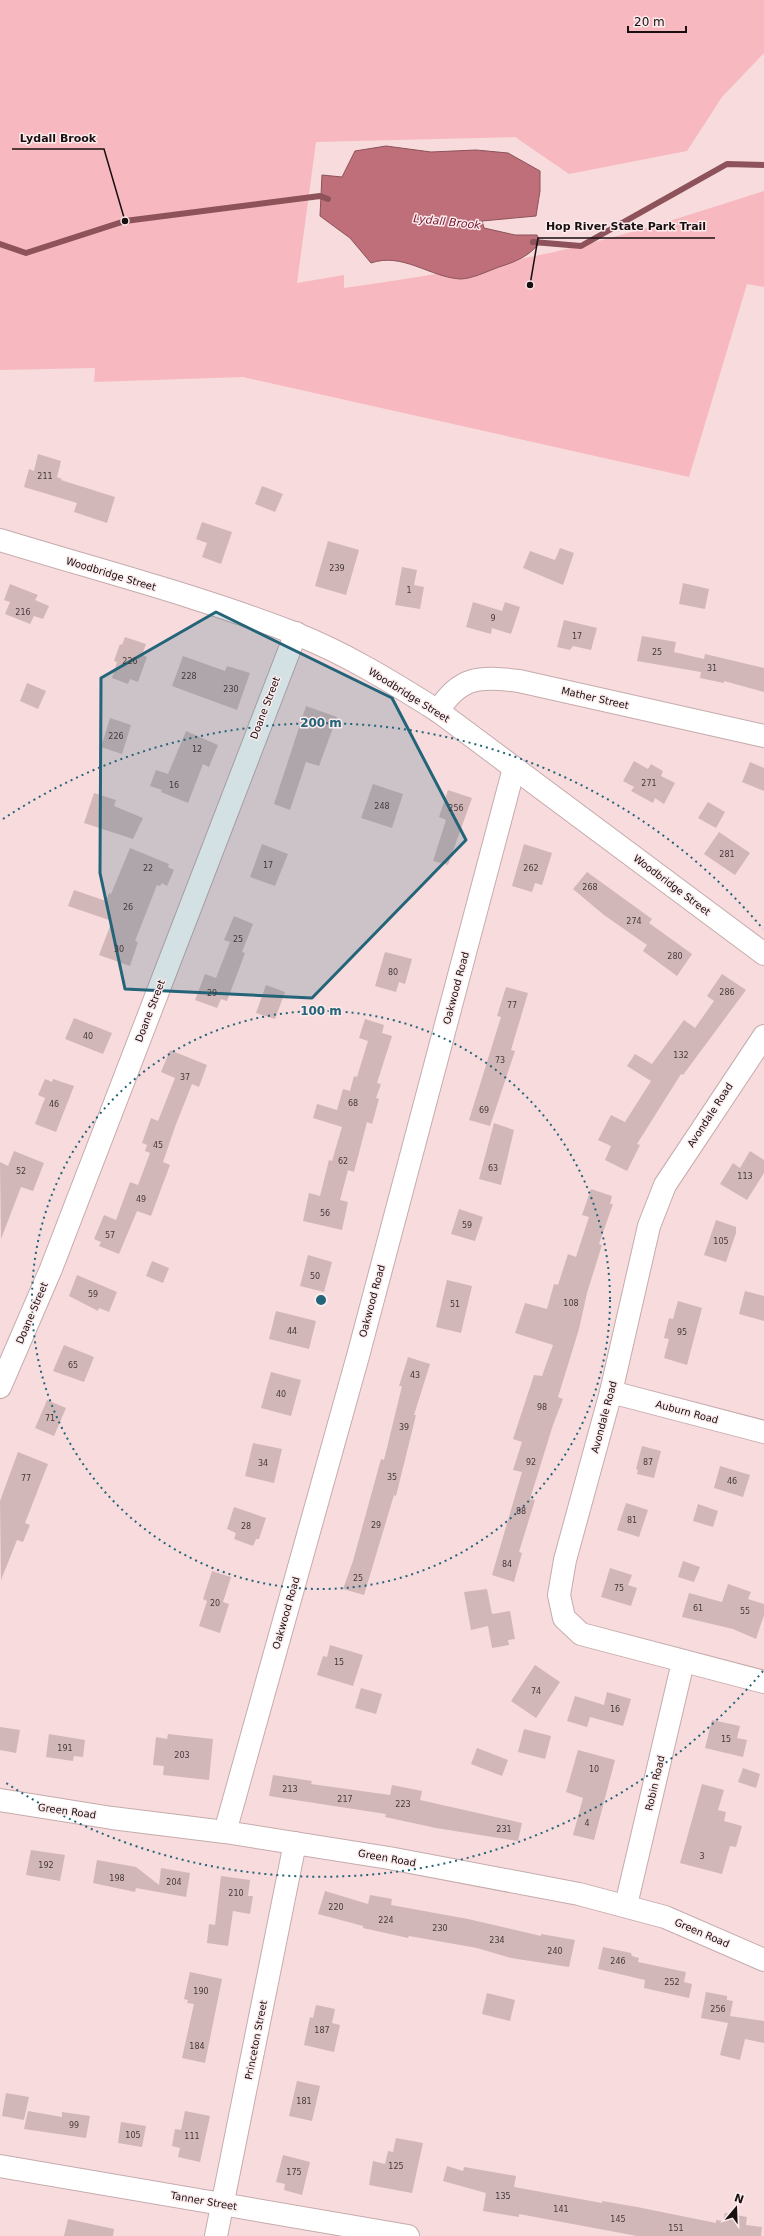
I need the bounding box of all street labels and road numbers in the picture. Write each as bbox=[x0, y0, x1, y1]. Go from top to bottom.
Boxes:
street label: Woodbridge Street bbox=[65, 555, 157, 593]
street label: Woodbridge Street bbox=[366, 666, 452, 724]
street label: Doane Street bbox=[248, 675, 282, 741]
street label: Mather Street bbox=[560, 685, 630, 711]
street label: Woodbridge Street bbox=[631, 852, 713, 918]
street label: Oakwood Road bbox=[441, 950, 471, 1026]
street label: Doane Street bbox=[133, 978, 167, 1044]
street label: Avondale Road bbox=[685, 1081, 735, 1149]
street label: Oakwood Road bbox=[357, 1263, 387, 1339]
street label: Doane Street bbox=[14, 1280, 50, 1346]
street label: Avondale Road bbox=[589, 1380, 619, 1454]
street label: Auburn Road bbox=[654, 1398, 720, 1426]
street label: Oakwood Road bbox=[270, 1576, 302, 1650]
street label: Robin Road bbox=[643, 1754, 667, 1812]
street label: Green Road bbox=[37, 1801, 97, 1821]
street label: Green Road bbox=[357, 1847, 417, 1869]
street label: Green Road bbox=[673, 1916, 731, 1950]
street label: Princeton Street bbox=[243, 1999, 269, 2081]
street label: Tanner Street bbox=[169, 2190, 238, 2212]

